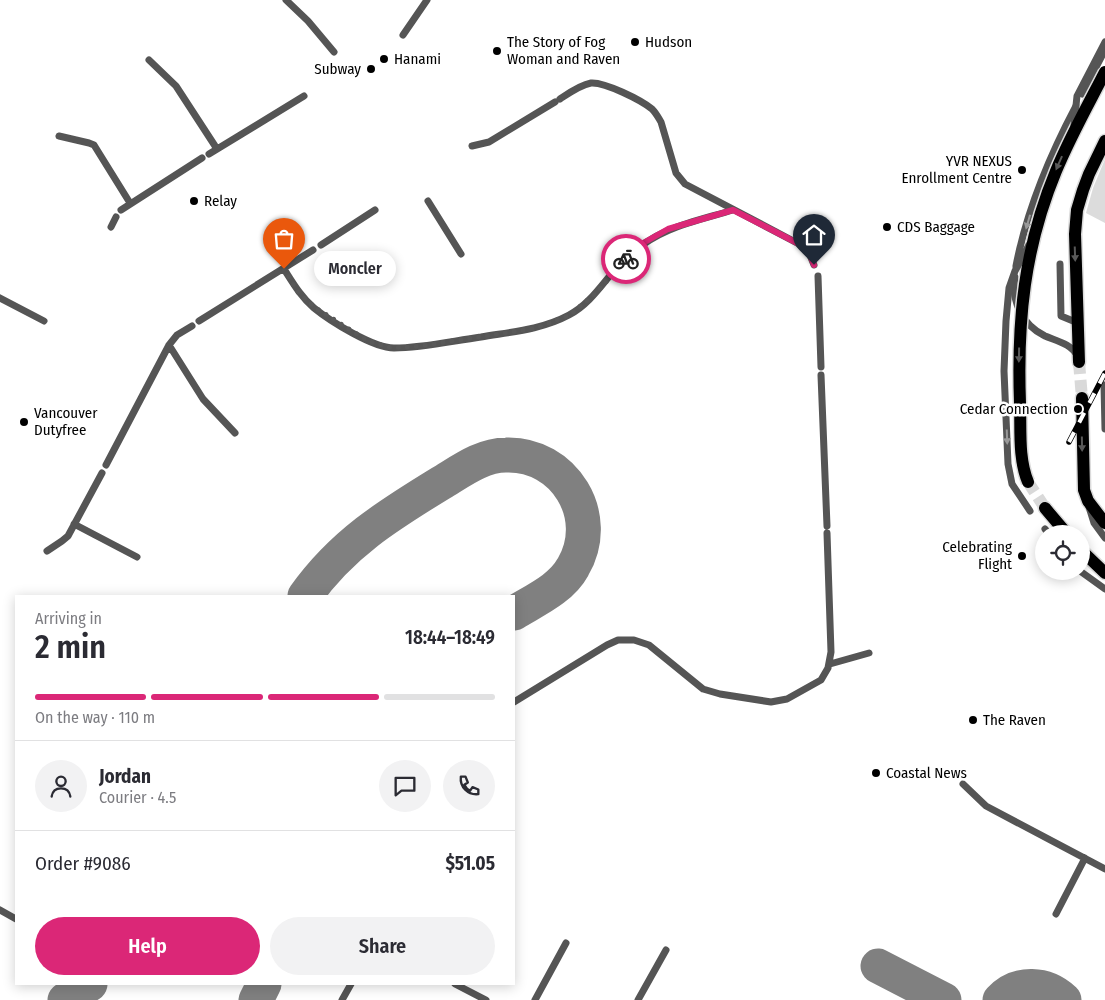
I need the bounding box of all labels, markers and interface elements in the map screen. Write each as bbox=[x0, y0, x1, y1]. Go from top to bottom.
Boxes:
place label: The Story of Fog Woman and Raven bbox=[507, 33, 620, 68]
place label: Hudson bbox=[645, 33, 692, 51]
marker: Hudson bbox=[629, 36, 641, 48]
marker: The Story of Fog Woman and Raven bbox=[491, 45, 503, 57]
place label: Hanami bbox=[394, 50, 441, 68]
marker: Hanami bbox=[378, 53, 390, 65]
place label: Subway bbox=[314, 60, 361, 78]
marker: Subway bbox=[365, 63, 377, 75]
place label: YVR NEXUS Enrollment Centre bbox=[902, 152, 1012, 187]
one-way arrow bbox=[1055, 156, 1063, 170]
marker: YVR NEXUS Enrollment Centre bbox=[1016, 164, 1028, 176]
place label: Relay bbox=[204, 192, 237, 210]
marker: Relay bbox=[188, 195, 200, 207]
pin bbox=[793, 214, 835, 265]
one-way arrow bbox=[1023, 214, 1031, 229]
pin bbox=[263, 218, 305, 269]
place label: CDS Baggage bbox=[897, 218, 975, 236]
icon: home bbox=[800, 221, 828, 249]
marker: CDS Baggage bbox=[881, 221, 893, 233]
icon: bag bbox=[270, 225, 298, 253]
courier bbox=[601, 234, 651, 284]
icon: bike bbox=[612, 245, 640, 273]
one-way arrow bbox=[1071, 246, 1079, 262]
callout: Moncler bbox=[314, 252, 396, 286]
text: Moncler bbox=[328, 259, 382, 278]
one-way arrow bbox=[1015, 347, 1023, 363]
place label: Cedar Connection bbox=[960, 400, 1068, 418]
marker: Cedar Connection bbox=[1072, 403, 1084, 415]
place label: Vancouver Dutyfree bbox=[34, 404, 98, 439]
marker: Vancouver Dutyfree bbox=[18, 416, 30, 428]
one-way arrow bbox=[1003, 429, 1011, 445]
one-way arrow bbox=[1078, 436, 1086, 452]
map controls bbox=[1035, 525, 1090, 580]
button: locate bbox=[1035, 525, 1090, 580]
place label: Celebrating Flight bbox=[942, 538, 1012, 573]
marker: Celebrating Flight bbox=[1016, 550, 1028, 562]
text: Arriving in bbox=[35, 609, 102, 628]
text: 18:44–18:49 bbox=[405, 626, 495, 649]
text: 2 min bbox=[35, 628, 106, 666]
text: On the way · 110 m bbox=[35, 708, 155, 727]
place label: The Raven bbox=[983, 711, 1046, 729]
marker: The Raven bbox=[967, 714, 979, 726]
button: person bbox=[35, 760, 87, 812]
button: chat bbox=[379, 760, 431, 812]
button: phone bbox=[443, 760, 495, 812]
place label: Coastal News bbox=[886, 764, 967, 782]
text: Jordan bbox=[99, 765, 151, 788]
marker: Coastal News bbox=[870, 767, 882, 779]
text: Courier · 4.5 bbox=[99, 788, 176, 807]
text: Order #9086 bbox=[35, 852, 131, 875]
text: $51.05 bbox=[445, 852, 495, 875]
button: Help bbox=[35, 917, 260, 975]
button: Share bbox=[270, 917, 495, 975]

